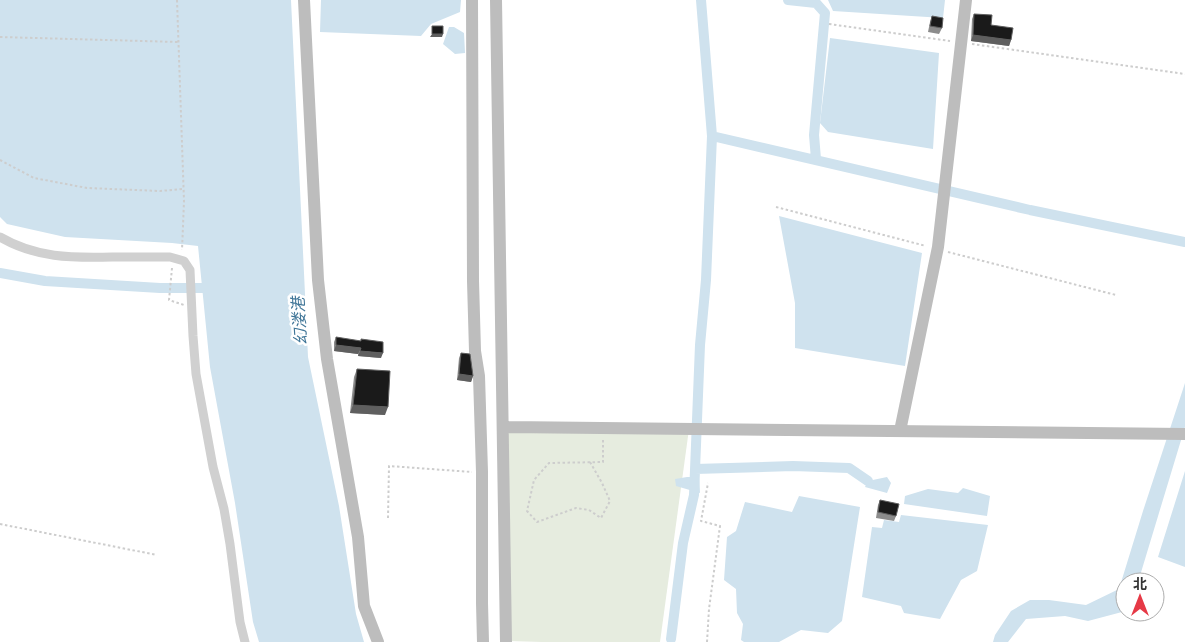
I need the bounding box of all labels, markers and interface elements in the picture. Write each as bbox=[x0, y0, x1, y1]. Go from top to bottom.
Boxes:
water label: 幻溇港 bbox=[288, 294, 311, 346]
north arrow bbox=[1115, 572, 1165, 622]
text: 北 bbox=[1133, 576, 1147, 592]

